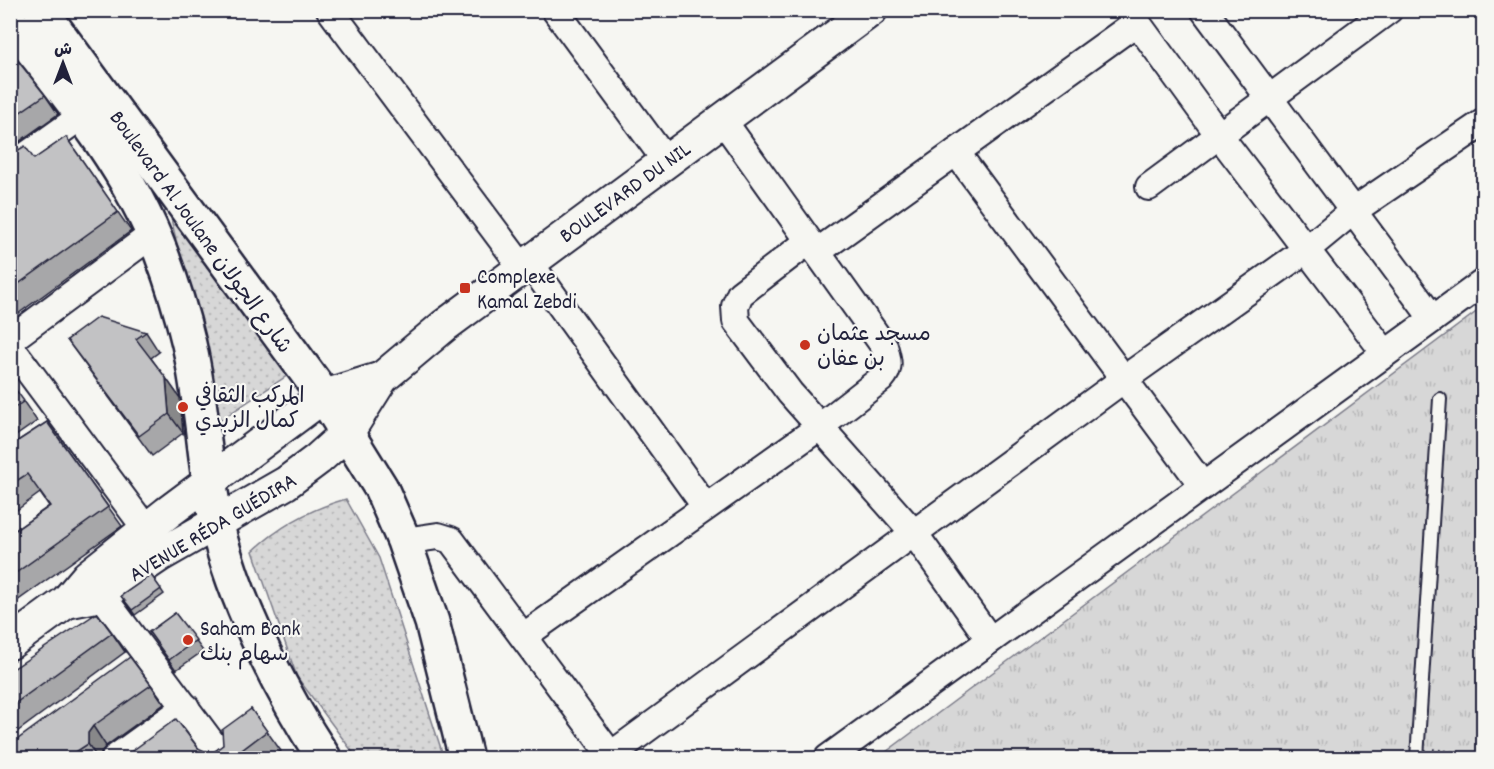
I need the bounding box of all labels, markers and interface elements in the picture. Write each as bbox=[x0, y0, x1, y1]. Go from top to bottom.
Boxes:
north arrow bbox=[33, 33, 93, 93]
text: ش bbox=[54, 39, 72, 62]
street label: Boulevard Al Joulane شارع الجولان bbox=[100, 105, 298, 361]
street label: BOULEVARD DU NIL bbox=[554, 135, 698, 252]
place label: Complexe Kamal Zebdi bbox=[477, 263, 576, 319]
marker: Complexe Kamal Zebdi bbox=[458, 281, 472, 295]
place label: مسجد عثمان بن عفان bbox=[817, 320, 931, 376]
marker: مسجد عثمان بن عفان bbox=[798, 338, 812, 352]
place label: المركب الثقافي كمال الزبدي bbox=[195, 381, 305, 438]
marker: المركب الثقافي كمال الزبدي bbox=[176, 400, 190, 414]
street label: AVENUE RÉDA GUÉDIRA bbox=[124, 467, 304, 591]
place label: Saham Bank سهام بنك bbox=[200, 615, 301, 671]
marker: Saham Bank سهام بنك bbox=[181, 633, 195, 647]

